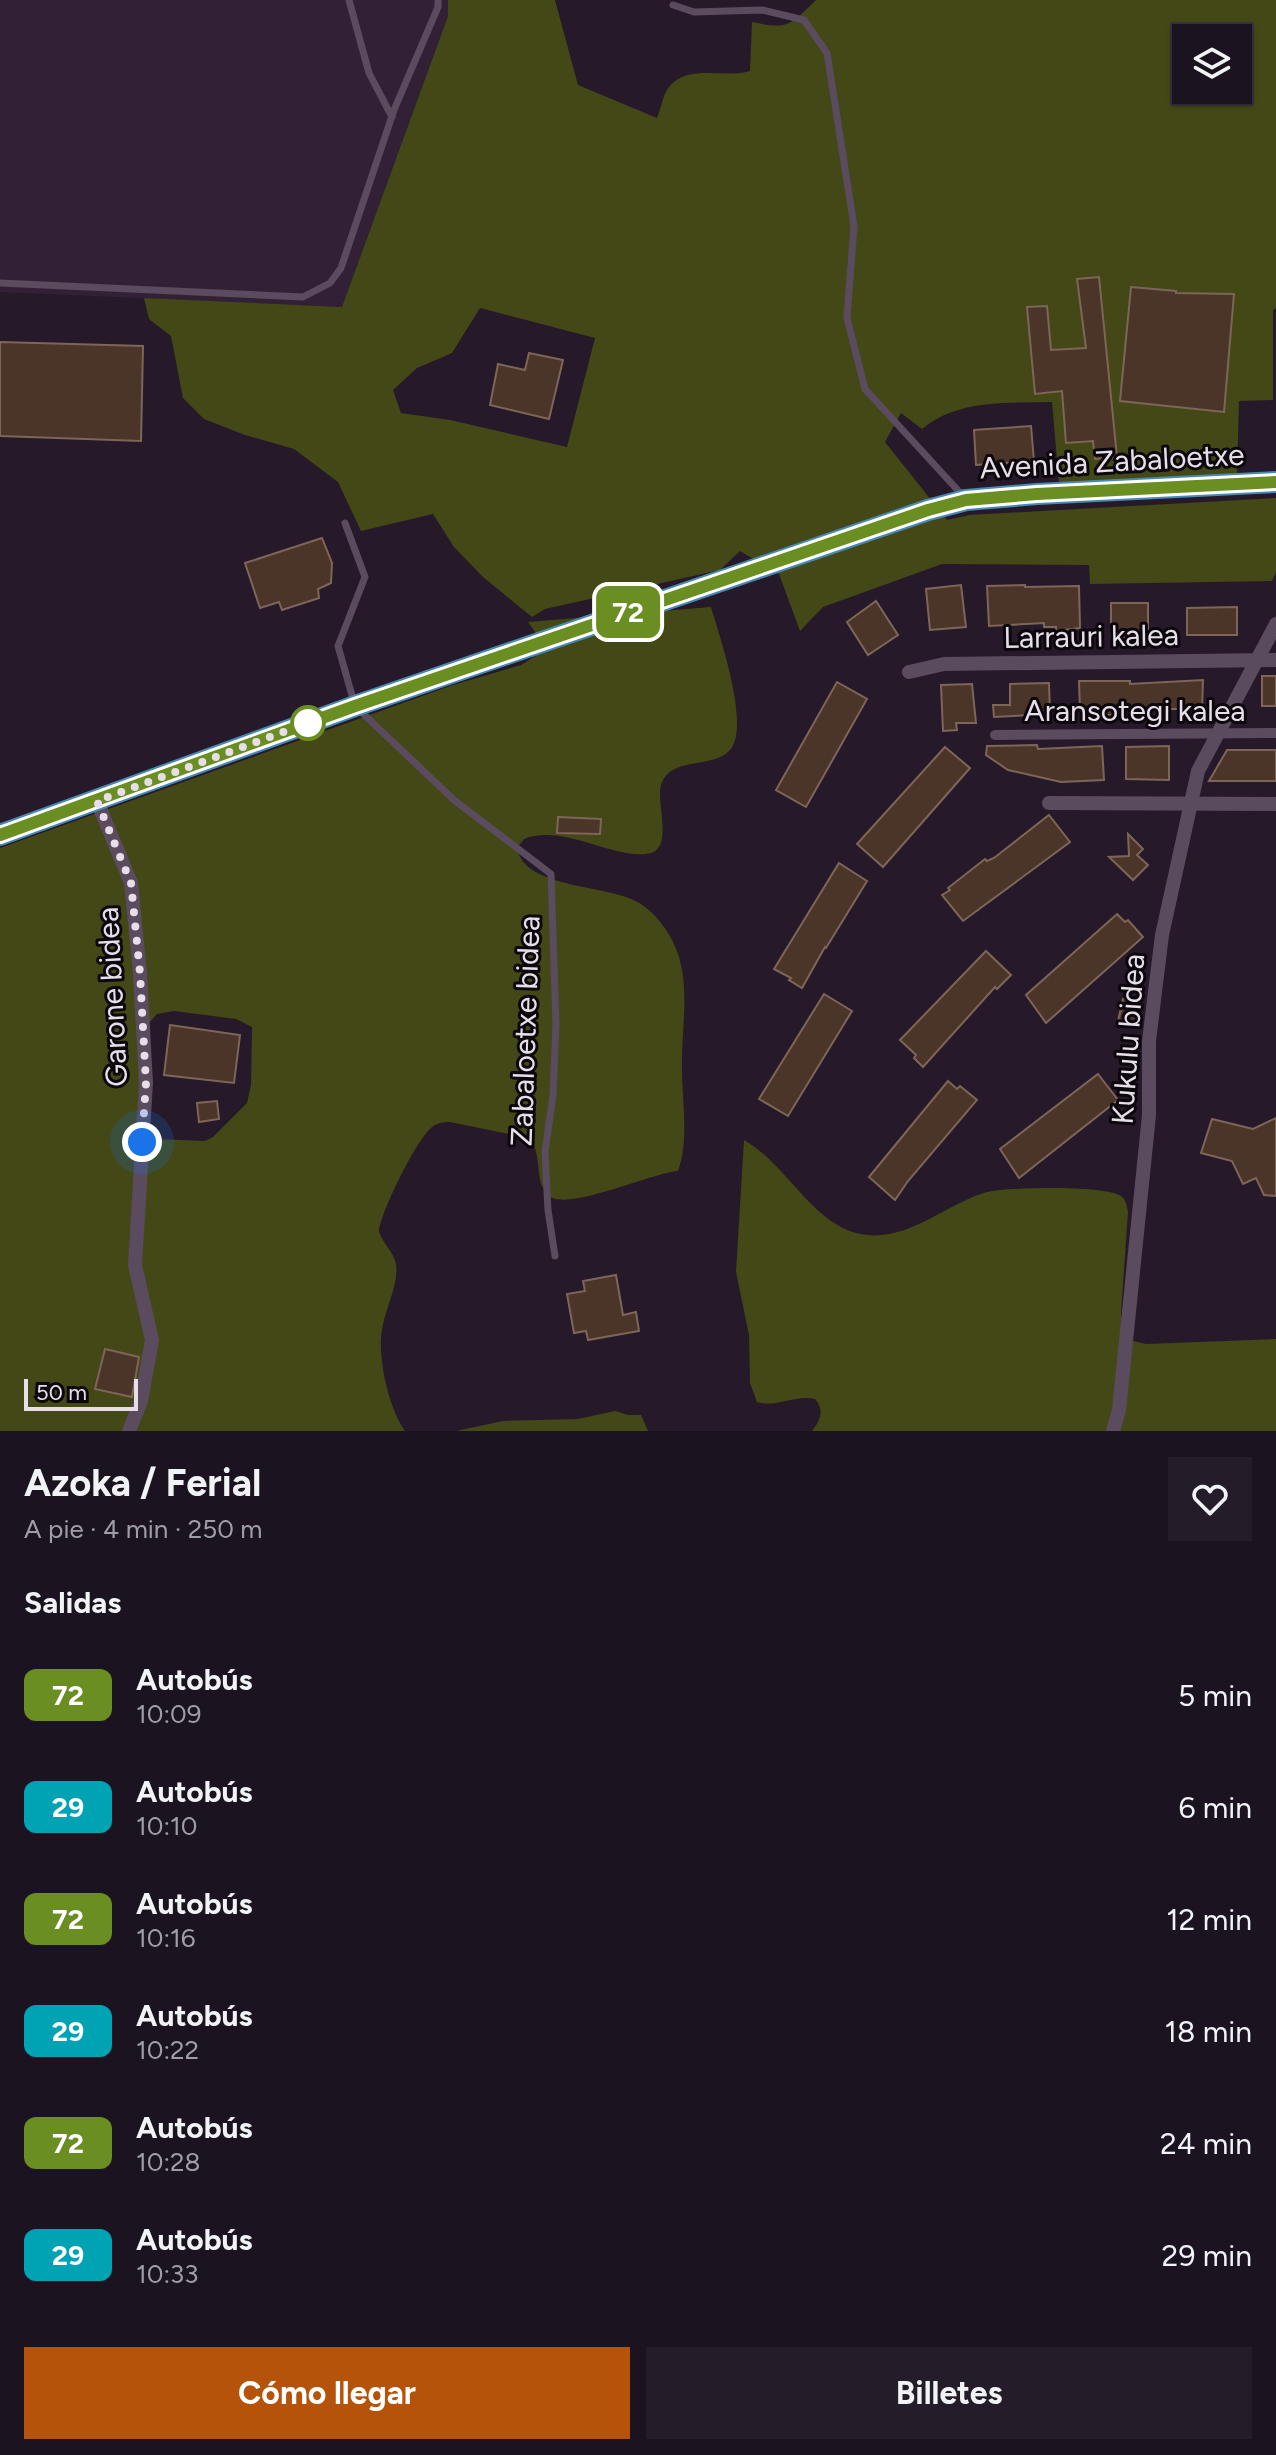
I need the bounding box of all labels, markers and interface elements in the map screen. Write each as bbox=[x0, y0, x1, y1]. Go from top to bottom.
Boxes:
map controls bbox=[1172, 24, 1252, 104]
button: layers bbox=[1172, 24, 1252, 104]
street label: Avenida Zabaloetxe bbox=[979, 436, 1245, 486]
line badge: 72 bbox=[592, 586, 664, 638]
text: 72 bbox=[612, 595, 644, 629]
street label: Larrauri kalea bbox=[1003, 616, 1179, 656]
street label: Aransotegi kalea bbox=[1024, 692, 1246, 729]
unlabelled marker bbox=[291, 706, 325, 740]
street label: Garone bidea bbox=[89, 906, 135, 1088]
street label: Zabaloetxe bidea bbox=[502, 915, 548, 1147]
street label: Kukulu bidea bbox=[1104, 953, 1152, 1125]
your location bbox=[122, 1122, 162, 1162]
scale bar bbox=[24, 1375, 138, 1411]
text: 50 m bbox=[36, 1379, 87, 1406]
button: heart bbox=[1168, 1457, 1252, 1541]
text: Azoka / Ferial bbox=[24, 1460, 261, 1506]
text: A pie · 4 min · 250 m bbox=[24, 1513, 262, 1545]
text: Salidas bbox=[24, 1584, 121, 1621]
text: Autobús bbox=[136, 1661, 253, 1698]
text: 5 min bbox=[1178, 1677, 1252, 1714]
text: 72 bbox=[52, 1678, 84, 1712]
text: 10:09 bbox=[136, 1698, 201, 1730]
text: Autobús bbox=[136, 1773, 253, 1810]
text: 6 min bbox=[1178, 1789, 1252, 1826]
text: 29 bbox=[52, 1790, 84, 1824]
text: 10:10 bbox=[136, 1810, 197, 1842]
text: Autobús bbox=[136, 1885, 253, 1922]
text: 12 min bbox=[1166, 1901, 1252, 1938]
text: 72 bbox=[52, 1902, 84, 1936]
text: 10:16 bbox=[136, 1922, 195, 1954]
text: Autobús bbox=[136, 1997, 253, 2034]
text: 18 min bbox=[1165, 2013, 1252, 2050]
text: 29 bbox=[52, 2014, 84, 2048]
text: 10:22 bbox=[136, 2034, 199, 2066]
text: Autobús bbox=[136, 2109, 253, 2146]
text: 24 min bbox=[1160, 2125, 1252, 2162]
text: 72 bbox=[52, 2126, 84, 2160]
text: 10:28 bbox=[136, 2146, 200, 2178]
text: Autobús bbox=[136, 2221, 253, 2258]
text: 29 min bbox=[1162, 2237, 1252, 2274]
text: 29 bbox=[52, 2238, 84, 2272]
text: 10:33 bbox=[136, 2258, 198, 2290]
button: Cómo llegar bbox=[24, 2347, 630, 2439]
button: Billetes bbox=[646, 2347, 1252, 2439]

